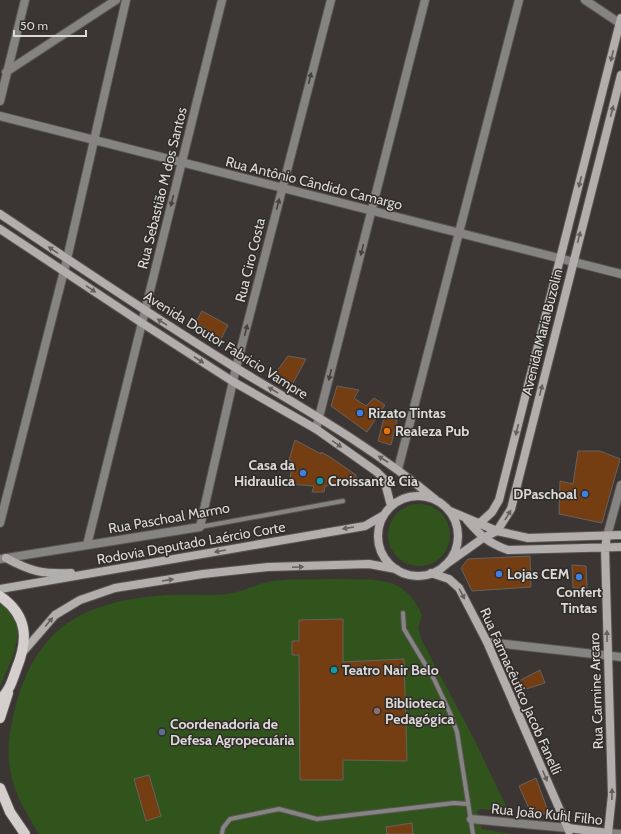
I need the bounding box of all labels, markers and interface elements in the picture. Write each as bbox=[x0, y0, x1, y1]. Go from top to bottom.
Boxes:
scale bar bbox=[14, 12, 86, 38]
text: 50 m bbox=[20, 18, 48, 33]
one-way arrow bbox=[608, 50, 614, 62]
one-way arrow bbox=[308, 72, 314, 85]
one-way arrow bbox=[609, 104, 615, 116]
street label: Rua Sebastião M dos Santos bbox=[133, 105, 191, 271]
street label: Rua Antônio Cândido Camargo bbox=[224, 152, 405, 214]
one-way arrow bbox=[577, 176, 583, 188]
one-way arrow bbox=[169, 195, 175, 207]
one-way arrow bbox=[275, 198, 281, 210]
street label: Rua Ciro Costa bbox=[231, 216, 269, 304]
one-way arrow bbox=[577, 230, 583, 243]
one-way arrow bbox=[359, 243, 365, 256]
one-way arrow bbox=[48, 246, 59, 254]
street label: Avenida Maria Buzolin bbox=[518, 267, 566, 397]
one-way arrow bbox=[85, 285, 96, 293]
street label: Avenida Doutor Fabricio Vampre bbox=[141, 287, 311, 403]
one-way arrow bbox=[156, 318, 168, 325]
one-way arrow bbox=[243, 324, 249, 336]
one-way arrow bbox=[194, 357, 205, 364]
one-way arrow bbox=[327, 370, 333, 382]
one-way arrow bbox=[538, 384, 544, 396]
one-way arrow bbox=[267, 386, 279, 393]
place label: Rizato Tintas bbox=[368, 404, 446, 422]
marker: Rizato Tintas bbox=[355, 408, 365, 418]
place label: Realeza Pub bbox=[395, 422, 469, 440]
one-way arrow bbox=[514, 425, 520, 437]
marker: Realeza Pub bbox=[382, 426, 392, 436]
one-way arrow bbox=[332, 440, 343, 448]
one-way arrow bbox=[377, 455, 388, 463]
place label: Casa da Hidraulica bbox=[234, 456, 295, 490]
marker: Casa da Hidraulica bbox=[298, 468, 308, 478]
place label: Croissant & Cia bbox=[328, 472, 418, 490]
marker: Croissant & Cia bbox=[315, 476, 325, 486]
place label: DPaschoal bbox=[513, 485, 577, 503]
marker: DPaschoal bbox=[580, 489, 590, 499]
street label: Rua Paschoal Marmo bbox=[107, 498, 231, 538]
one-way arrow bbox=[504, 509, 511, 521]
street label: Rodovia Deputado Laércio Corte bbox=[95, 518, 287, 568]
one-way arrow bbox=[342, 525, 354, 531]
one-way arrow bbox=[214, 549, 226, 555]
one-way arrow bbox=[292, 563, 304, 570]
place label: Lojas CEM bbox=[507, 565, 570, 583]
marker: Lojas CEM bbox=[494, 569, 504, 579]
marker: Confert Tintas bbox=[574, 572, 584, 582]
one-way arrow bbox=[162, 577, 174, 583]
place label: Confert Tintas bbox=[556, 583, 602, 617]
one-way arrow bbox=[459, 588, 465, 600]
street label: Rua Farmacêutico Jacob Fanelli bbox=[476, 605, 566, 777]
one-way arrow bbox=[44, 617, 53, 628]
one-way arrow bbox=[604, 629, 610, 642]
street label: Rua Carmine Arcaro bbox=[585, 632, 607, 750]
place label: Teatro Nair Belo bbox=[342, 661, 439, 679]
marker: Teatro Nair Belo bbox=[329, 665, 339, 675]
place label: Biblioteca Pedagógica bbox=[385, 694, 454, 728]
marker: Biblioteca Pedagógica bbox=[372, 706, 382, 716]
place label: Coordenadoria de Defesa Agropecuária bbox=[170, 715, 295, 749]
marker: Coordenadoria de Defesa Agropecuária bbox=[157, 727, 167, 737]
one-way arrow bbox=[542, 770, 548, 781]
one-way arrow bbox=[609, 787, 615, 800]
street label: Rua João Kuhl Filho bbox=[490, 799, 604, 829]

